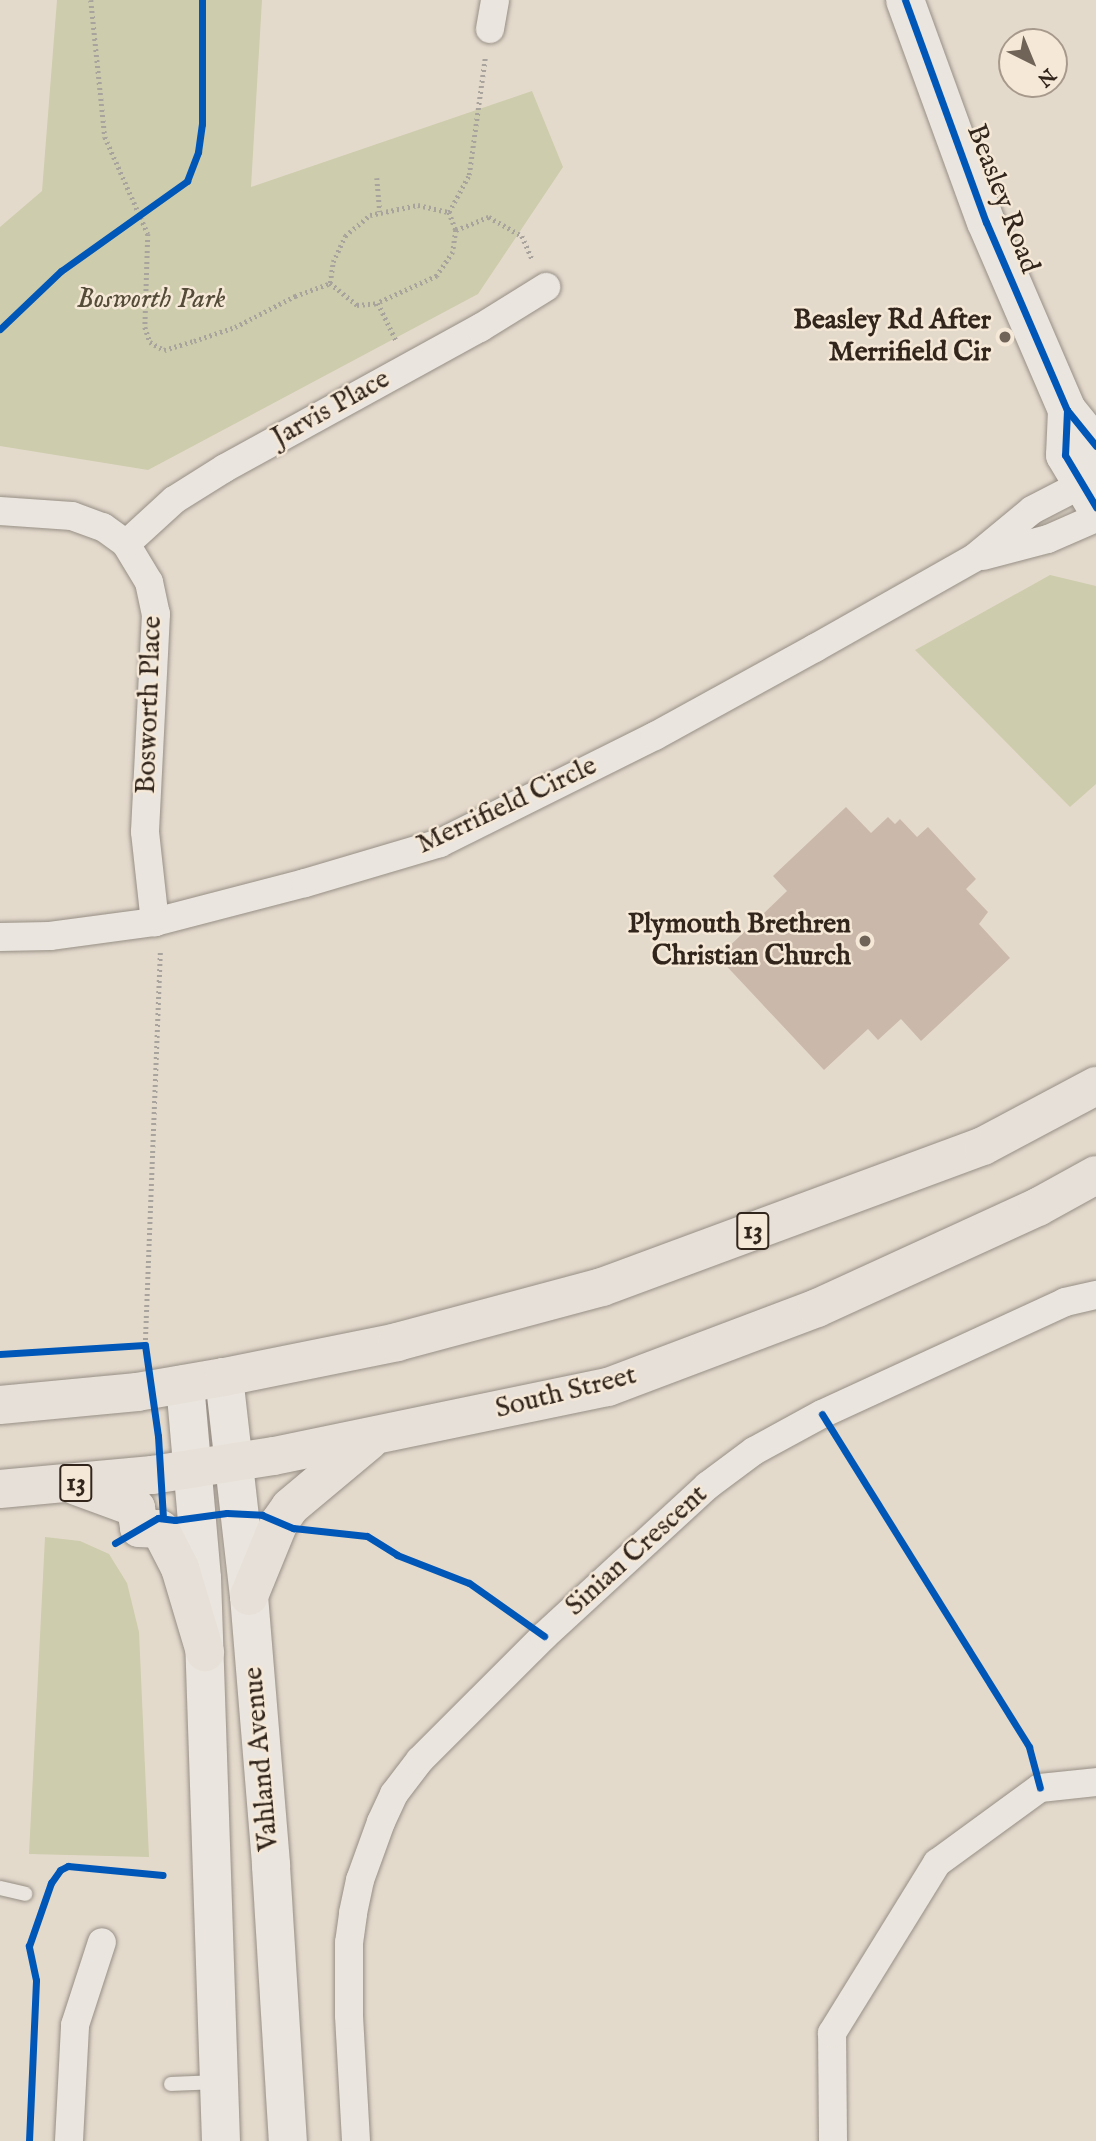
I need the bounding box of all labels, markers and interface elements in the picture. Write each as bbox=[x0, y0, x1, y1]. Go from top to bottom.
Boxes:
north arrow bbox=[998, 28, 1068, 98]
text: N bbox=[1032, 63, 1060, 91]
street label: Beasley Road bbox=[958, 120, 1046, 278]
park label: Bosworth Park bbox=[76, 283, 226, 317]
place label: Beasley Rd After Merrifield Cir bbox=[793, 304, 991, 370]
marker: Beasley Rd After Merrifield Cir bbox=[997, 329, 1013, 345]
street label: Jarvis Place bbox=[266, 363, 396, 455]
street label: Bosworth Place bbox=[130, 615, 170, 795]
street label: Merrifield Circle bbox=[412, 750, 602, 862]
place label: Plymouth Brethren Christian Church bbox=[628, 908, 851, 974]
marker: Plymouth Brethren Christian Church bbox=[857, 933, 873, 949]
road number: 13 bbox=[736, 1208, 770, 1254]
street label: South Street bbox=[492, 1359, 640, 1427]
road number: 13 bbox=[58, 1460, 94, 1506]
street label: Sinian Crescent bbox=[559, 1478, 715, 1624]
street label: Vahland Avenue bbox=[237, 1665, 287, 1853]

